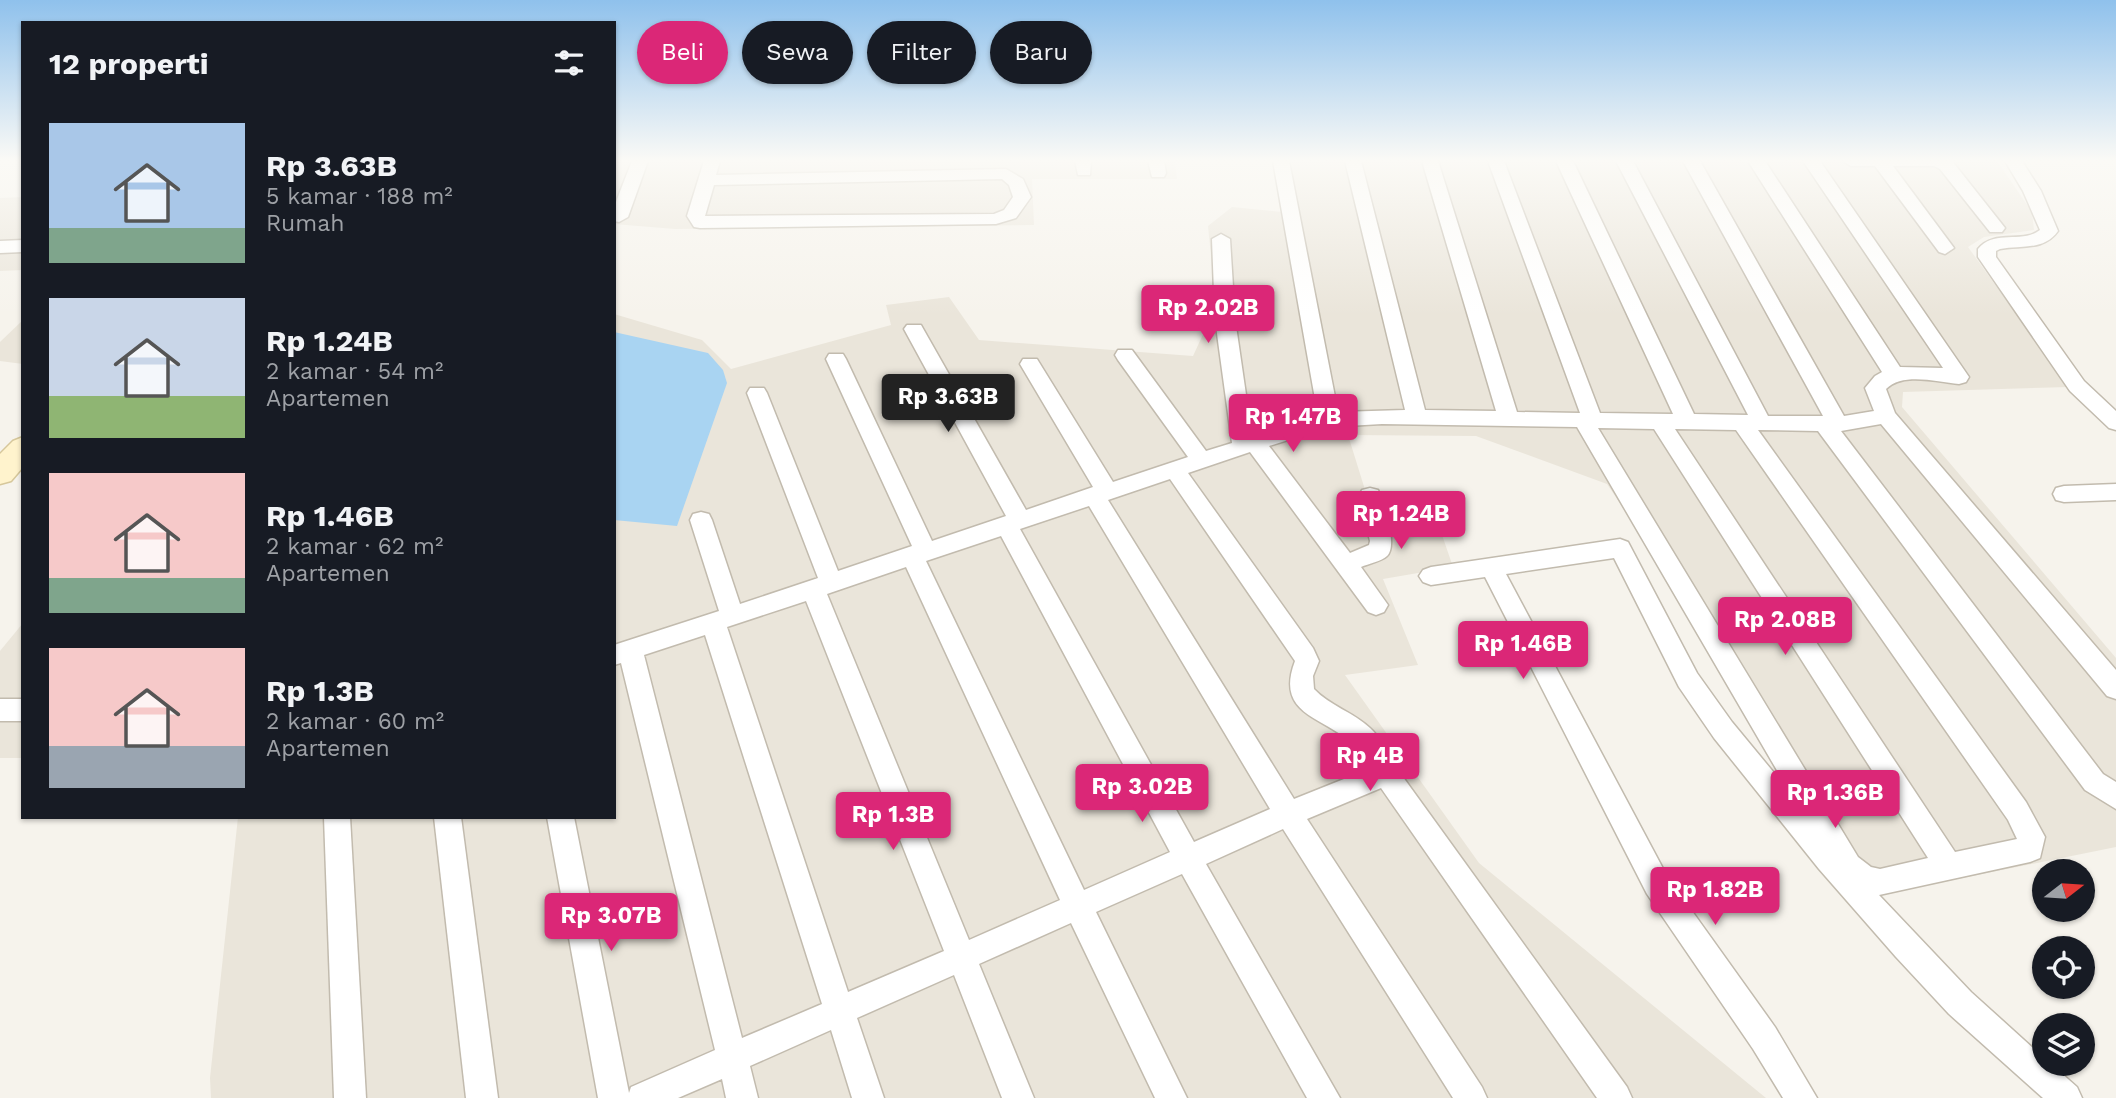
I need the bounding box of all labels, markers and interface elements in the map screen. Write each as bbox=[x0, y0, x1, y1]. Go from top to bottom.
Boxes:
chip: Beli bbox=[637, 21, 728, 84]
chip: Sewa bbox=[742, 21, 853, 84]
chip: Filter bbox=[867, 21, 976, 84]
chip: Baru bbox=[990, 21, 1092, 84]
icon: filters bbox=[550, 44, 588, 82]
text: 12 properti bbox=[49, 46, 208, 81]
text: Rp 3.63B bbox=[266, 148, 397, 183]
icon: home bbox=[105, 151, 189, 235]
text: 5 kamar · 188 m² bbox=[266, 183, 453, 210]
text: Rumah bbox=[266, 210, 344, 237]
pin: Rp 2.02B bbox=[1136, 286, 1280, 345]
text: Rp 2.02B bbox=[1157, 294, 1259, 321]
text: Rp 1.24B bbox=[266, 323, 393, 358]
icon: home bbox=[105, 326, 189, 410]
text: 2 kamar · 54 m² bbox=[266, 358, 443, 385]
pin: Rp 3.63B bbox=[876, 374, 1020, 434]
text: Rp 3.63B bbox=[898, 383, 998, 410]
text: Apartemen bbox=[266, 385, 390, 412]
pin: Rp 1.47B bbox=[1221, 394, 1365, 454]
text: Rp 1.47B bbox=[1245, 403, 1341, 430]
pin: Rp 1.24B bbox=[1329, 491, 1473, 551]
text: Rp 1.46B bbox=[266, 498, 394, 533]
text: Rp 1.24B bbox=[1352, 500, 1450, 527]
icon: home bbox=[105, 501, 189, 585]
text: 2 kamar · 62 m² bbox=[266, 533, 443, 560]
text: Apartemen bbox=[266, 560, 390, 587]
pin: Rp 2.08B bbox=[1713, 598, 1857, 657]
text: Rp 2.08B bbox=[1734, 606, 1836, 633]
pin: Rp 1.46B bbox=[1451, 622, 1595, 681]
text: Rp 1.46B bbox=[1474, 630, 1572, 657]
text: Rp 1.3B bbox=[266, 673, 374, 708]
icon: home bbox=[105, 676, 189, 760]
text: 2 kamar · 60 m² bbox=[266, 708, 444, 735]
pin: Rp 4B bbox=[1321, 734, 1419, 793]
text: Apartemen bbox=[266, 735, 390, 762]
text: Rp 4B bbox=[1336, 742, 1404, 769]
pin: Rp 3.02B bbox=[1070, 764, 1214, 824]
pin: Rp 1.36B bbox=[1763, 770, 1907, 830]
text: Rp 3.02B bbox=[1091, 773, 1193, 800]
text: Rp 1.36B bbox=[1787, 779, 1883, 806]
pin: Rp 1.3B bbox=[828, 792, 958, 852]
text: Rp 1.3B bbox=[852, 801, 934, 828]
north arrow bbox=[2032, 859, 2095, 922]
map controls bbox=[2032, 859, 2095, 1076]
pin: Rp 1.82B bbox=[1643, 867, 1787, 927]
text: Rp 1.82B bbox=[1666, 876, 1764, 903]
pin: Rp 3.07B bbox=[539, 894, 683, 953]
text: Rp 3.07B bbox=[561, 902, 661, 929]
button: locate bbox=[2032, 936, 2095, 999]
button: layers bbox=[2032, 1013, 2095, 1076]

